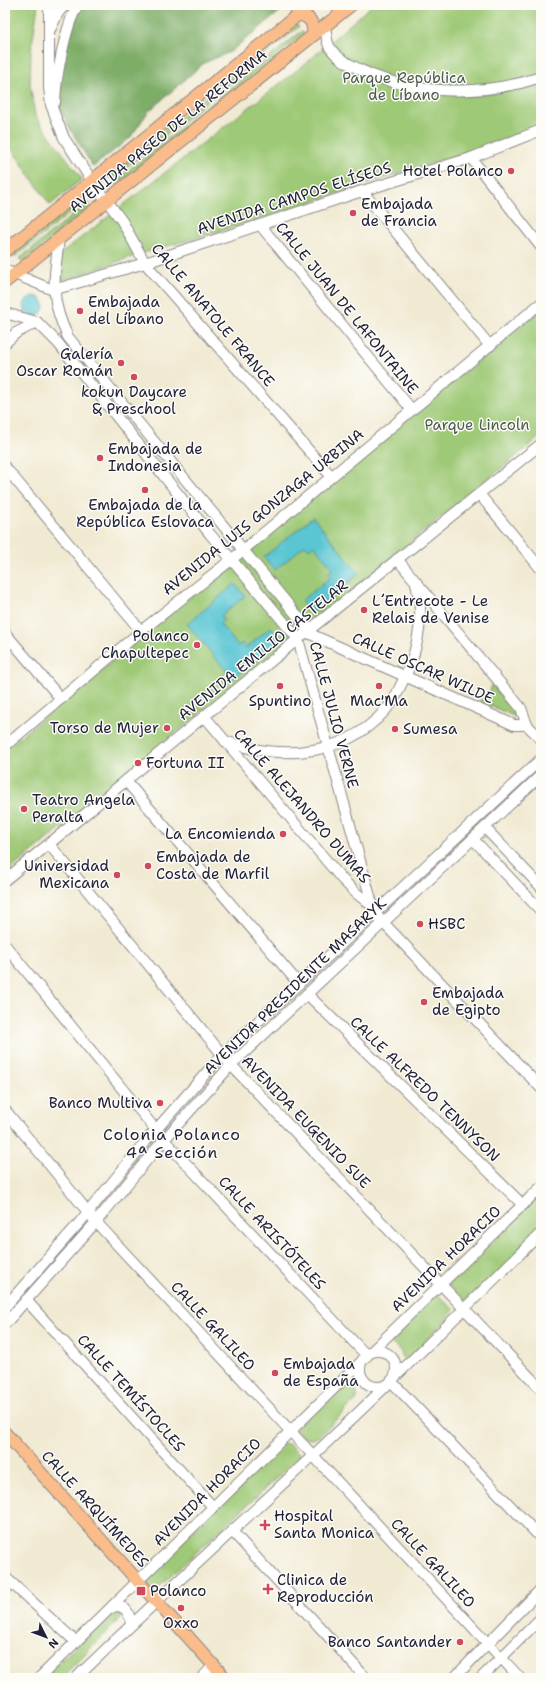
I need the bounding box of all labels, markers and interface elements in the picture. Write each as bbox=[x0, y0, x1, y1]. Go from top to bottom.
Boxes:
street label: AVENIDA PASEO DE LA REFORMA bbox=[65, 45, 271, 217]
park label: Parque República de Líbano bbox=[342, 68, 466, 105]
street label: AVENIDA CAMPOS ELÍSEOS bbox=[194, 156, 394, 239]
place label: Hotel Polanco bbox=[403, 161, 503, 181]
marker: Hotel Polanco bbox=[506, 166, 516, 176]
place label: Embajada de Francia bbox=[361, 194, 437, 231]
marker: Embajada de Francia bbox=[348, 208, 358, 218]
street label: CALLE JUAN DE LAFONTAINE bbox=[271, 218, 423, 398]
street label: CALLE ANATOLE FRANCE bbox=[147, 239, 279, 391]
place label: Embajada del Líbano bbox=[88, 292, 164, 329]
marker: Embajada del Líbano bbox=[75, 306, 85, 316]
place label: Galería Oscar Román bbox=[16, 344, 114, 381]
marker: Galería Oscar Román bbox=[116, 358, 126, 368]
marker: kokun Daycare & Preschool bbox=[129, 372, 139, 382]
place label: kokun Daycare & Preschool bbox=[81, 382, 187, 419]
park label: Parque Lincoln bbox=[424, 415, 530, 435]
street label: AVENIDA LUIS GONZAGA URBINA bbox=[158, 424, 368, 600]
place label: Embajada de Indonesia bbox=[108, 439, 203, 476]
marker: Embajada de Indonesia bbox=[95, 453, 105, 463]
marker: Embajada de la República Eslovaca bbox=[140, 485, 150, 495]
place label: Embajada de la República Eslovaca bbox=[76, 495, 214, 532]
street label: AVENIDA EMILIO CASTELAR bbox=[174, 575, 352, 725]
place label: L´Entrecote - Le Relais de Venise bbox=[372, 591, 490, 628]
marker: L´Entrecote - Le Relais de Venise bbox=[359, 605, 369, 615]
place label: Polanco Chapultepec bbox=[101, 626, 189, 663]
street label: CALLE OSCAR WILDE bbox=[349, 628, 497, 708]
street label: CALLE JULIO VERNE bbox=[305, 639, 363, 791]
marker: Polanco Chapultepec bbox=[192, 640, 202, 650]
marker: Spuntino bbox=[275, 681, 285, 691]
marker: Mac'Ma bbox=[374, 681, 384, 691]
place label: Spuntino bbox=[249, 691, 311, 711]
place label: Mac'Ma bbox=[350, 691, 409, 711]
place label: Torso de Mujer bbox=[50, 718, 159, 738]
place label: Sumesa bbox=[403, 719, 458, 739]
marker: Torso de Mujer bbox=[162, 723, 172, 733]
street label: CALLE ALEJANDRO DUMAS bbox=[229, 724, 375, 888]
marker: Sumesa bbox=[390, 724, 400, 734]
place label: Fortuna II bbox=[146, 753, 224, 773]
marker: Fortuna II bbox=[133, 758, 143, 768]
place label: Teatro Angela Peralta bbox=[32, 790, 136, 827]
marker: Teatro Angela Peralta bbox=[19, 804, 29, 814]
place label: La Encomienda bbox=[165, 824, 276, 844]
marker: La Encomienda bbox=[278, 829, 288, 839]
place label: Embajada de Costa de Marfil bbox=[156, 847, 270, 884]
place label: Universidad Mexicana bbox=[24, 856, 110, 893]
marker: Embajada de Costa de Marfil bbox=[143, 861, 153, 871]
marker: Universidad Mexicana bbox=[112, 870, 122, 880]
street label: AVENIDA PRESIDENTE MASARYK bbox=[199, 893, 391, 1079]
place label: HSBC bbox=[428, 914, 465, 934]
marker: HSBC bbox=[415, 919, 425, 929]
place label: Embajada de Egipto bbox=[432, 983, 505, 1020]
marker: Embajada de Egipto bbox=[419, 997, 429, 1007]
street label: CALLE ALFREDO TENNYSON bbox=[346, 1012, 504, 1166]
street label: AVENIDA EUGENIO SUE bbox=[237, 1051, 375, 1193]
place label: Banco Multiva bbox=[49, 1093, 153, 1113]
marker: Banco Multiva bbox=[155, 1098, 165, 1108]
district label: Colonia Polanco 4ª Sección bbox=[103, 1124, 241, 1163]
street label: CALLE ARISTÓTELES bbox=[214, 1171, 331, 1294]
street label: AVENIDA HORACIO bbox=[387, 1201, 505, 1317]
street label: CALLE GALILEO bbox=[166, 1277, 260, 1375]
street label: CALLE TEMÍSTOCLES bbox=[73, 1329, 190, 1456]
place label: Embajada de España bbox=[283, 1354, 359, 1391]
marker: Embajada de España bbox=[270, 1368, 280, 1378]
street label: AVENIDA HORACIO bbox=[149, 1434, 265, 1550]
street label: CALLE ARQUÍMEDES bbox=[37, 1446, 154, 1572]
place label: Hospital Santa Monica bbox=[274, 1506, 375, 1543]
street label: CALLE GALILEO bbox=[386, 1514, 480, 1612]
marker: Hospital Santa Monica bbox=[259, 1519, 271, 1531]
place label: Clinica de Reproducción bbox=[277, 1570, 374, 1607]
place label: Polanco bbox=[150, 1581, 206, 1601]
marker: Clinica de Reproducción bbox=[262, 1583, 274, 1595]
marker: Polanco bbox=[135, 1585, 147, 1597]
marker: Oxxo bbox=[176, 1603, 186, 1613]
place label: Oxxo bbox=[163, 1613, 199, 1633]
north arrow bbox=[26, 1617, 66, 1657]
place label: Banco Santander bbox=[328, 1632, 452, 1652]
text: N bbox=[44, 1635, 62, 1652]
marker: Banco Santander bbox=[455, 1637, 465, 1647]

